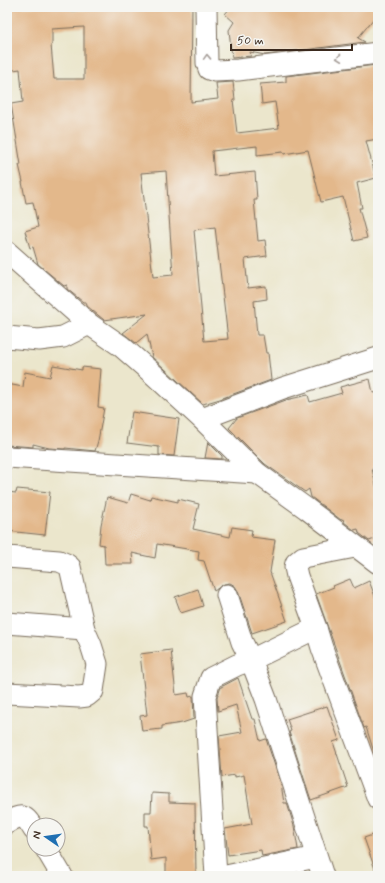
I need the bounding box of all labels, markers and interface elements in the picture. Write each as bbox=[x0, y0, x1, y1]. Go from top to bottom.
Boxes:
scale bar bbox=[231, 26, 352, 52]
text: 50 m bbox=[237, 33, 264, 49]
one-way arrow bbox=[336, 53, 342, 62]
one-way arrow bbox=[203, 54, 212, 60]
north arrow bbox=[26, 817, 66, 857]
text: N bbox=[30, 830, 45, 840]

